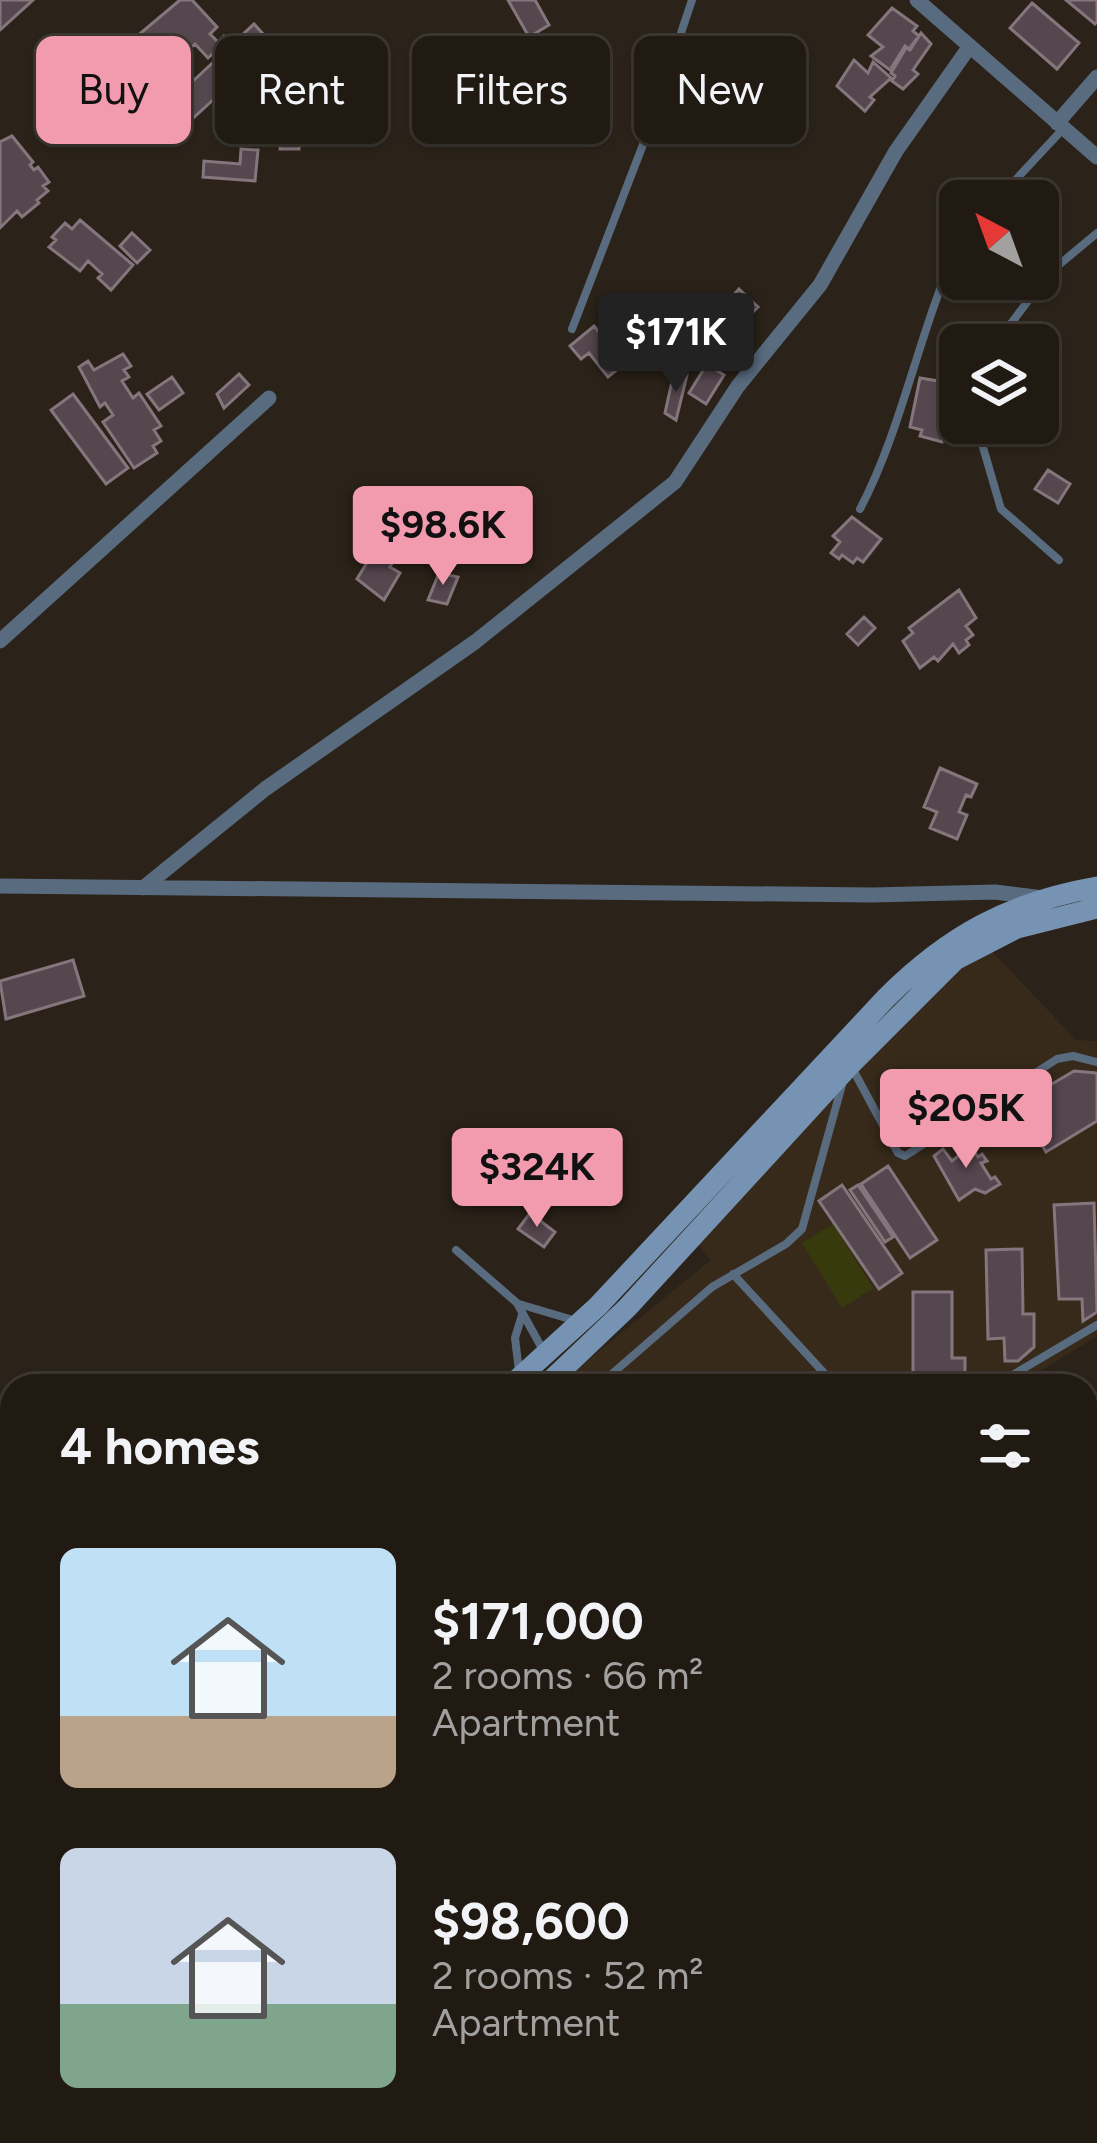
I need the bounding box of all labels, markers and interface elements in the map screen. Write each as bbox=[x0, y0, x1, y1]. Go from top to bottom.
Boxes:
chip: Buy bbox=[36, 36, 191, 144]
chip: Rent bbox=[215, 36, 388, 144]
chip: Filters bbox=[412, 36, 610, 144]
chip: New bbox=[634, 36, 806, 144]
north arrow bbox=[939, 180, 1059, 300]
map controls bbox=[939, 180, 1059, 444]
pin: $171K bbox=[592, 293, 760, 395]
text: $171K bbox=[625, 308, 727, 355]
button: layers bbox=[939, 324, 1059, 444]
pin: $98.6K bbox=[345, 486, 541, 588]
text: $98.6K bbox=[380, 501, 506, 548]
pin: $205K bbox=[882, 1069, 1050, 1171]
text: $205K bbox=[907, 1084, 1025, 1131]
pin: $324K bbox=[453, 1128, 621, 1230]
text: $324K bbox=[479, 1143, 595, 1190]
icon: filters bbox=[972, 1413, 1038, 1479]
text: 4 homes bbox=[60, 1416, 260, 1477]
text: $171,000 bbox=[432, 1591, 644, 1652]
icon: home bbox=[156, 1596, 300, 1740]
text: 2 rooms · 66 m² bbox=[432, 1652, 703, 1699]
text: Apartment bbox=[432, 1699, 620, 1746]
text: $98,600 bbox=[432, 1891, 630, 1952]
icon: home bbox=[156, 1896, 300, 2040]
text: 2 rooms · 52 m² bbox=[432, 1952, 704, 1999]
text: Apartment bbox=[432, 1999, 620, 2046]

